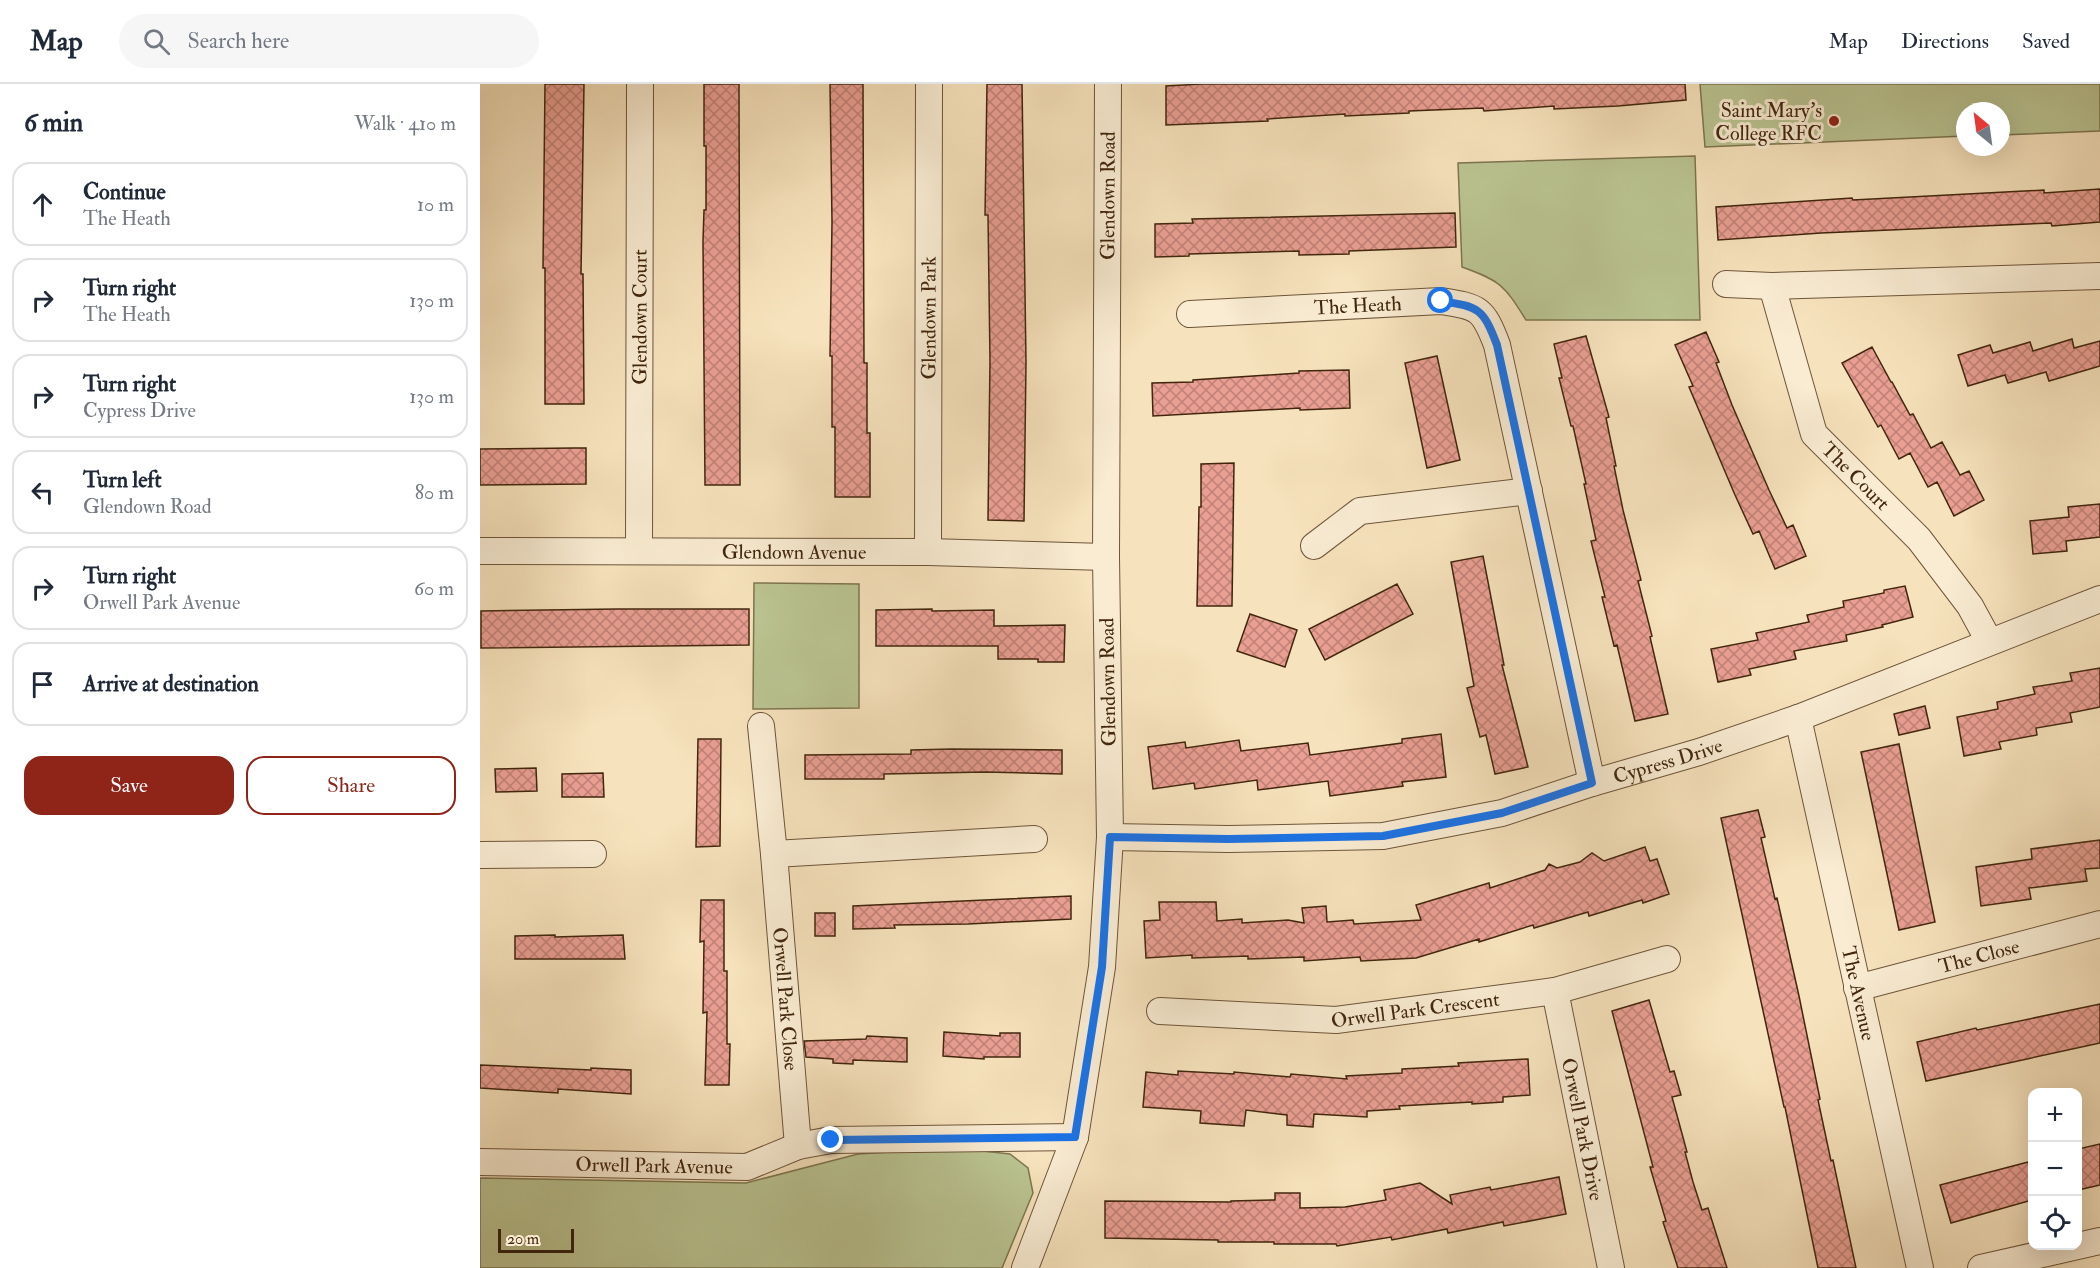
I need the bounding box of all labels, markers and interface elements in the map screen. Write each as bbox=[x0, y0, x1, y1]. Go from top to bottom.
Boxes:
search box bbox=[119, 14, 539, 68]
text: Map bbox=[30, 24, 83, 59]
icon: search bbox=[140, 25, 173, 58]
text: Search here bbox=[188, 27, 289, 55]
text: Map bbox=[1828, 28, 1868, 55]
text: Directions bbox=[1901, 28, 1989, 55]
text: Saved bbox=[2022, 28, 2070, 55]
place label: Saint Mary's College RFC bbox=[1715, 98, 1822, 146]
north arrow bbox=[1956, 102, 2010, 156]
text: 6 min bbox=[24, 107, 83, 139]
text: Walk · 410 m bbox=[354, 111, 456, 136]
marker: Saint Mary's College RFC bbox=[1827, 114, 1841, 128]
street label: Glendown Road bbox=[1095, 131, 1120, 260]
text: Continue bbox=[83, 178, 166, 206]
icon: ahead bbox=[26, 188, 59, 221]
text: 10 m bbox=[417, 192, 454, 217]
text: The Heath bbox=[83, 206, 171, 231]
street label: Glendown Court bbox=[627, 249, 652, 385]
street label: Glendown Park bbox=[916, 256, 941, 380]
text: Turn right bbox=[83, 274, 176, 302]
icon: right bbox=[26, 284, 59, 317]
route start bbox=[1427, 287, 1453, 313]
text: 130 m bbox=[409, 288, 454, 313]
street label: The Heath bbox=[1313, 291, 1403, 320]
text: The Heath bbox=[83, 302, 171, 327]
text: Turn right bbox=[83, 370, 176, 398]
icon: right bbox=[26, 380, 59, 413]
text: 130 m bbox=[409, 384, 454, 409]
text: Cypress Drive bbox=[83, 398, 196, 423]
street label: The Court bbox=[1816, 436, 1896, 516]
text: Turn left bbox=[83, 466, 162, 494]
icon: left bbox=[26, 476, 59, 509]
text: 80 m bbox=[415, 480, 454, 505]
text: Glendown Road bbox=[83, 494, 212, 519]
street label: Glendown Avenue bbox=[722, 539, 866, 564]
text: Turn right bbox=[83, 562, 176, 590]
icon: right bbox=[26, 572, 59, 605]
text: 60 m bbox=[414, 576, 454, 601]
text: Orwell Park Avenue bbox=[83, 590, 240, 615]
street label: Glendown Road bbox=[1094, 617, 1122, 746]
icon: arrive bbox=[26, 668, 59, 701]
text: Arrive at destination bbox=[83, 670, 259, 698]
street label: Cypress Drive bbox=[1610, 732, 1726, 789]
button: Save bbox=[24, 756, 234, 815]
button: Share bbox=[246, 756, 456, 815]
street label: Orwell Park Close bbox=[768, 926, 804, 1072]
street label: The Close bbox=[1936, 933, 2022, 979]
street label: The Avenue bbox=[1836, 944, 1882, 1043]
street label: Orwell Park Crescent bbox=[1329, 986, 1501, 1033]
street label: Orwell Park Drive bbox=[1556, 1056, 1610, 1203]
map controls bbox=[2028, 1088, 2082, 1250]
button: + bbox=[2028, 1088, 2082, 1142]
route end bbox=[817, 1126, 843, 1152]
button: − bbox=[2028, 1142, 2082, 1196]
street label: Orwell Park Avenue bbox=[575, 1151, 733, 1179]
button: locate bbox=[2028, 1196, 2082, 1250]
scale bar bbox=[498, 1226, 574, 1254]
text: 20 m bbox=[507, 1229, 539, 1249]

